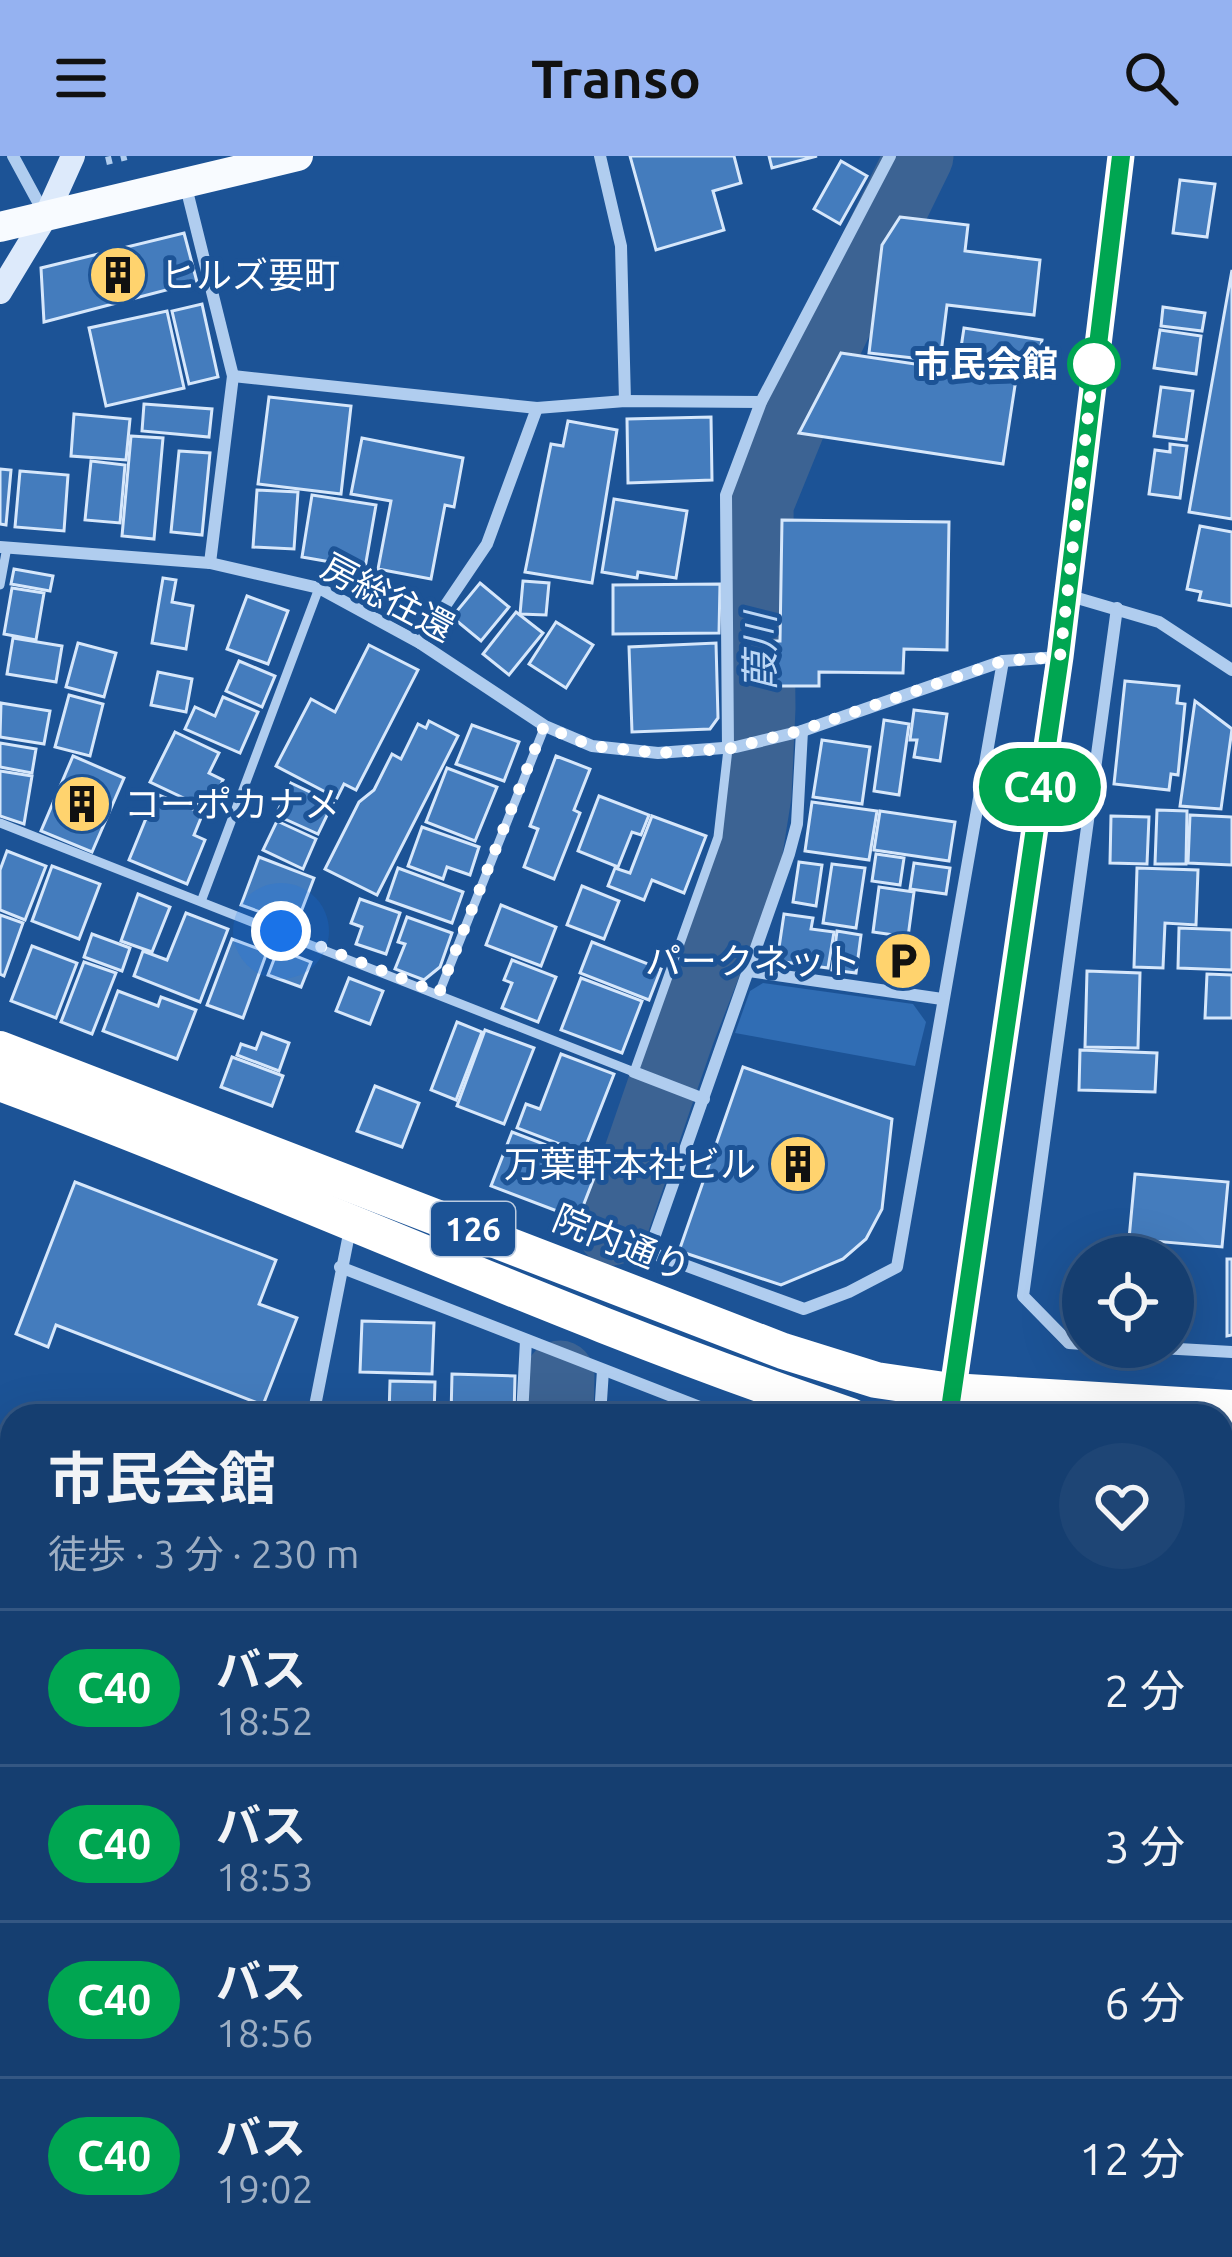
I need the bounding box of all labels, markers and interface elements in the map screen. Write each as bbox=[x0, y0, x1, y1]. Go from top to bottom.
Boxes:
icon: menu bbox=[48, 45, 114, 111]
icon: search bbox=[1118, 45, 1184, 111]
text: Transo bbox=[531, 48, 701, 108]
building icon: ヒルズ要町 bbox=[87, 244, 149, 306]
place label: ヒルズ要町 bbox=[160, 254, 340, 295]
marker: 市民会館 bbox=[1069, 339, 1119, 389]
place label: 市民会館 bbox=[914, 343, 1058, 384]
street label: 房総往還 bbox=[315, 545, 461, 648]
water label: 葭川 bbox=[738, 609, 781, 691]
line badge: C40 bbox=[971, 748, 1109, 826]
text: C40 bbox=[1003, 763, 1077, 810]
building icon: コーポカナメ bbox=[51, 773, 113, 835]
place label: コーポカナメ bbox=[124, 783, 340, 824]
your location bbox=[251, 901, 311, 961]
parking icon: パークネット bbox=[872, 930, 934, 992]
place label: パークネット bbox=[645, 940, 861, 981]
building icon: 万葉軒本社ビル bbox=[767, 1133, 829, 1195]
place label: 万葉軒本社ビル bbox=[504, 1143, 756, 1184]
street label: 院内通り bbox=[548, 1197, 697, 1289]
road number: 126 bbox=[431, 1202, 515, 1256]
map controls bbox=[1062, 1236, 1194, 1368]
button: locate bbox=[1062, 1236, 1194, 1368]
button: heart bbox=[1059, 1443, 1185, 1569]
text: 市民会館 bbox=[48, 1446, 276, 1510]
text: 徒歩 · 3 分 · 230 m bbox=[48, 1532, 359, 1575]
text: バス bbox=[216, 1644, 306, 1695]
text: C40 bbox=[77, 1664, 151, 1711]
text: 2 分 bbox=[1104, 1665, 1185, 1716]
text: 18:52 bbox=[216, 1699, 314, 1742]
text: バス bbox=[216, 1800, 306, 1851]
text: C40 bbox=[77, 1820, 151, 1867]
text: 3 分 bbox=[1104, 1821, 1185, 1872]
text: 18:53 bbox=[216, 1855, 314, 1898]
text: バス bbox=[216, 1956, 306, 2007]
text: C40 bbox=[77, 1976, 151, 2023]
text: 6 分 bbox=[1104, 1977, 1185, 2028]
text: 18:56 bbox=[216, 2011, 314, 2054]
text: バス bbox=[216, 2112, 306, 2163]
text: C40 bbox=[77, 2132, 151, 2179]
text: 12 分 bbox=[1079, 2133, 1185, 2184]
text: 19:02 bbox=[216, 2167, 314, 2210]

